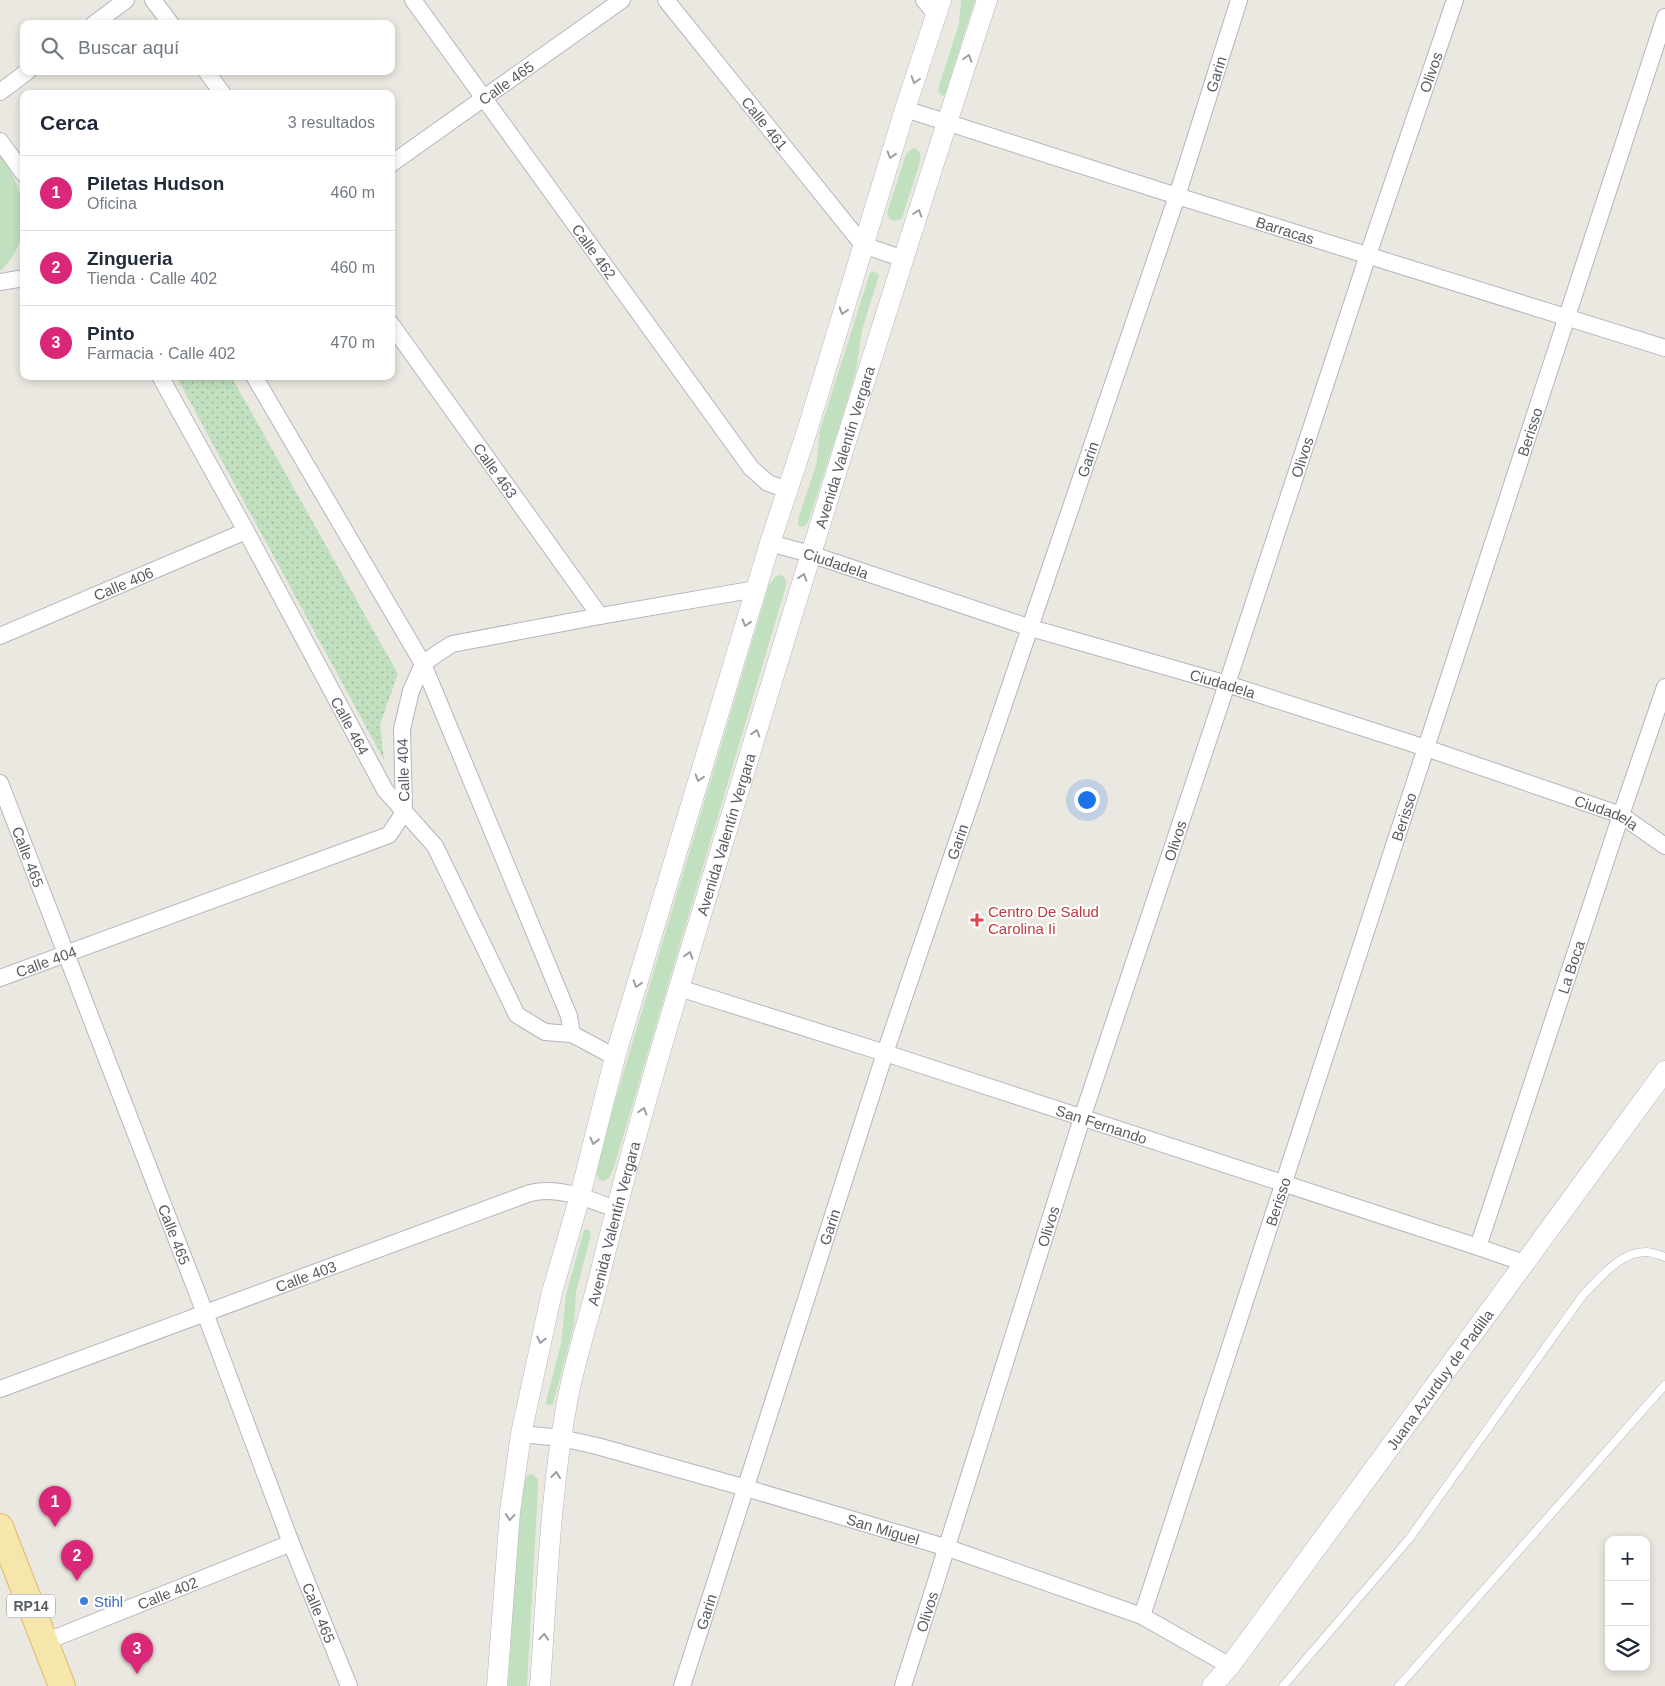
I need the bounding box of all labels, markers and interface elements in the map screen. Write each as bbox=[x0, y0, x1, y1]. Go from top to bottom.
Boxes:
search box bbox=[20, 20, 395, 75]
icon: search bbox=[38, 34, 66, 62]
text: Buscar aquí bbox=[78, 37, 179, 58]
street label: Olivos bbox=[1416, 50, 1445, 95]
one-way arrow bbox=[962, 54, 972, 63]
street label: Garin bbox=[1202, 54, 1229, 94]
street label: Calle 465 bbox=[475, 57, 537, 108]
one-way arrow bbox=[911, 75, 921, 83]
street label: Calle 461 bbox=[739, 93, 792, 153]
text: Cerca bbox=[40, 111, 98, 134]
text: 3 resultados bbox=[288, 114, 375, 131]
one-way arrow bbox=[886, 151, 896, 159]
text: Piletas Hudson bbox=[87, 173, 224, 194]
text: 1 bbox=[52, 184, 60, 201]
text: 460 m bbox=[331, 184, 375, 201]
text: Oficina bbox=[87, 195, 137, 212]
one-way arrow bbox=[913, 209, 923, 217]
street label: Barracas bbox=[1254, 213, 1316, 247]
street label: Calle 462 bbox=[569, 221, 620, 282]
text: Zingueria bbox=[87, 248, 173, 269]
text: 2 bbox=[52, 259, 60, 276]
text: 460 m bbox=[331, 259, 375, 276]
text: Tienda · Calle 402 bbox=[87, 270, 217, 287]
one-way arrow bbox=[839, 306, 849, 314]
text: Pinto bbox=[87, 323, 135, 344]
text: 3 bbox=[52, 334, 60, 351]
text: 470 m bbox=[331, 334, 375, 351]
text: Farmacia · Calle 402 bbox=[87, 345, 236, 362]
street label: Avenida Valentín Vergara bbox=[811, 363, 878, 530]
street label: Berisso bbox=[1513, 405, 1545, 458]
street label: Olivos bbox=[1287, 435, 1316, 480]
street label: Garin bbox=[1073, 439, 1101, 479]
street label: Calle 463 bbox=[470, 440, 521, 501]
street label: Ciudadela bbox=[802, 544, 871, 582]
street label: Calle 406 bbox=[91, 563, 156, 604]
one-way arrow bbox=[798, 574, 808, 582]
one-way arrow bbox=[741, 618, 751, 626]
street label: Ciudadela bbox=[1188, 665, 1258, 701]
street label: Calle 464 bbox=[328, 694, 373, 757]
one-way arrow bbox=[751, 729, 761, 737]
street label: Calle 404 bbox=[393, 738, 413, 802]
street label: Avenida Valentín Vergara bbox=[693, 750, 758, 917]
one-way arrow bbox=[694, 774, 704, 782]
your location bbox=[1074, 787, 1100, 813]
street label: Berisso bbox=[1388, 790, 1419, 843]
street label: Ciudadela bbox=[1572, 791, 1642, 833]
street label: Olivos bbox=[1160, 818, 1189, 863]
street label: Garin bbox=[943, 822, 971, 862]
street label: Calle 465 bbox=[9, 824, 48, 889]
place label: Centro De Salud Carolina Ii bbox=[988, 903, 1099, 937]
marker: Centro De Salud Carolina Ii bbox=[970, 913, 984, 927]
street label: La Boca bbox=[1554, 938, 1588, 996]
street label: Calle 404 bbox=[13, 942, 79, 980]
one-way arrow bbox=[683, 952, 693, 960]
one-way arrow bbox=[632, 980, 642, 988]
street label: San Fernando bbox=[1054, 1101, 1150, 1147]
one-way arrow bbox=[638, 1108, 648, 1116]
one-way arrow bbox=[589, 1136, 600, 1145]
street label: Avenida Valentín Vergara bbox=[584, 1139, 643, 1307]
street label: Berisso bbox=[1262, 1175, 1293, 1228]
street label: Calle 465 bbox=[155, 1202, 194, 1267]
street label: Olivos bbox=[1033, 1204, 1062, 1249]
street label: Garin bbox=[815, 1207, 843, 1247]
street label: Calle 403 bbox=[273, 1257, 338, 1295]
street label: Juana Azurduy de Padilla bbox=[1383, 1305, 1497, 1453]
one-way arrow bbox=[537, 1336, 547, 1345]
one-way arrow bbox=[550, 1471, 561, 1479]
pin: 1 bbox=[39, 1486, 71, 1527]
street label: San Miguel bbox=[845, 1510, 922, 1548]
one-way arrow bbox=[505, 1513, 516, 1521]
map controls bbox=[1605, 1536, 1650, 1671]
button: + bbox=[1605, 1536, 1650, 1581]
pin: 2 bbox=[61, 1540, 93, 1581]
street label: Calle 402 bbox=[135, 1573, 200, 1612]
street label: Calle 465 bbox=[299, 1580, 339, 1645]
button: − bbox=[1605, 1581, 1650, 1626]
street label: Olivos bbox=[912, 1589, 941, 1634]
street label: Garin bbox=[692, 1592, 720, 1632]
place label: Stihl bbox=[94, 1593, 123, 1610]
road number: RP14 bbox=[7, 1594, 55, 1618]
marker: Stihl bbox=[78, 1595, 90, 1607]
button: layers bbox=[1605, 1626, 1650, 1671]
pin: 3 bbox=[121, 1633, 153, 1674]
one-way arrow bbox=[538, 1633, 549, 1641]

